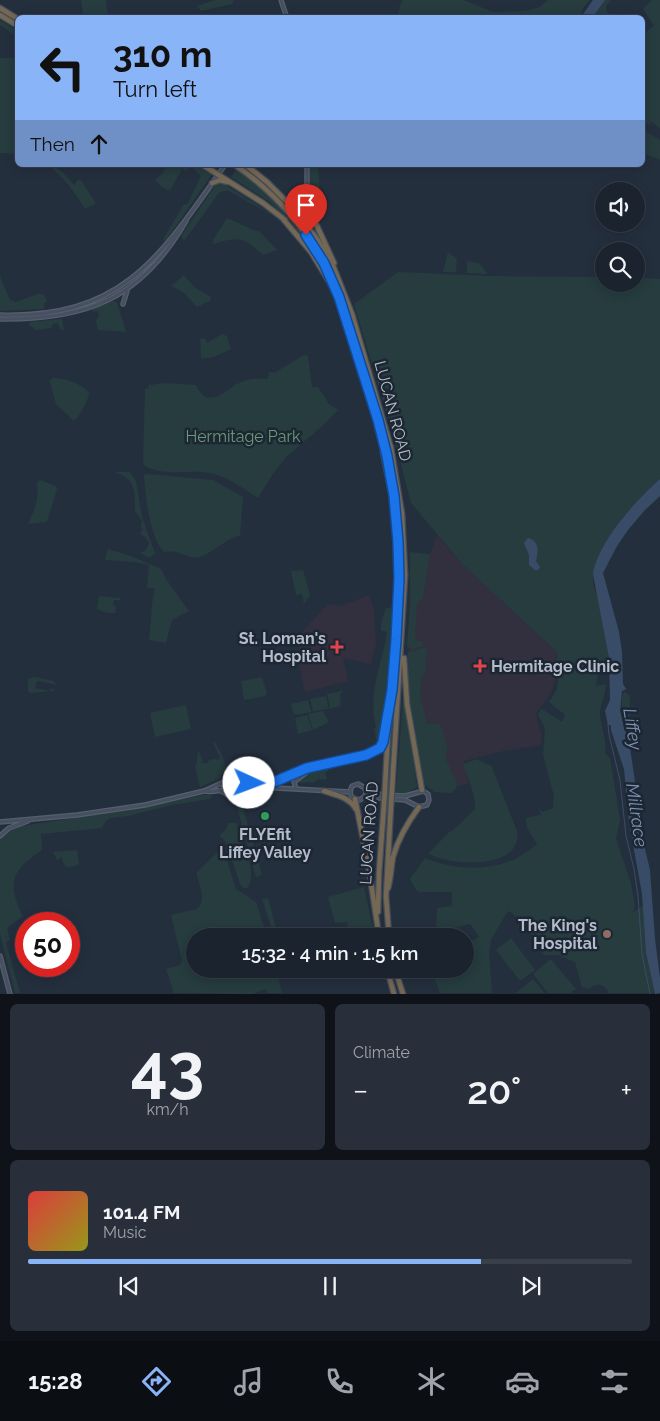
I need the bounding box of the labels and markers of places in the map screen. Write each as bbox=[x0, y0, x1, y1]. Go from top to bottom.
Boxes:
pin bbox=[285, 184, 327, 235]
place label: St. Loman's Hospital bbox=[239, 629, 327, 666]
marker: St. Loman's Hospital bbox=[330, 640, 344, 654]
place label: Hermitage Clinic bbox=[491, 657, 619, 676]
marker: Hermitage Clinic bbox=[473, 659, 487, 673]
marker: FLYEfit Liffey Valley bbox=[259, 810, 271, 822]
place label: FLYEfit Liffey Valley bbox=[219, 825, 311, 862]
place label: The King's Hospital bbox=[518, 916, 598, 953]
marker: The King's Hospital bbox=[601, 928, 613, 940]

